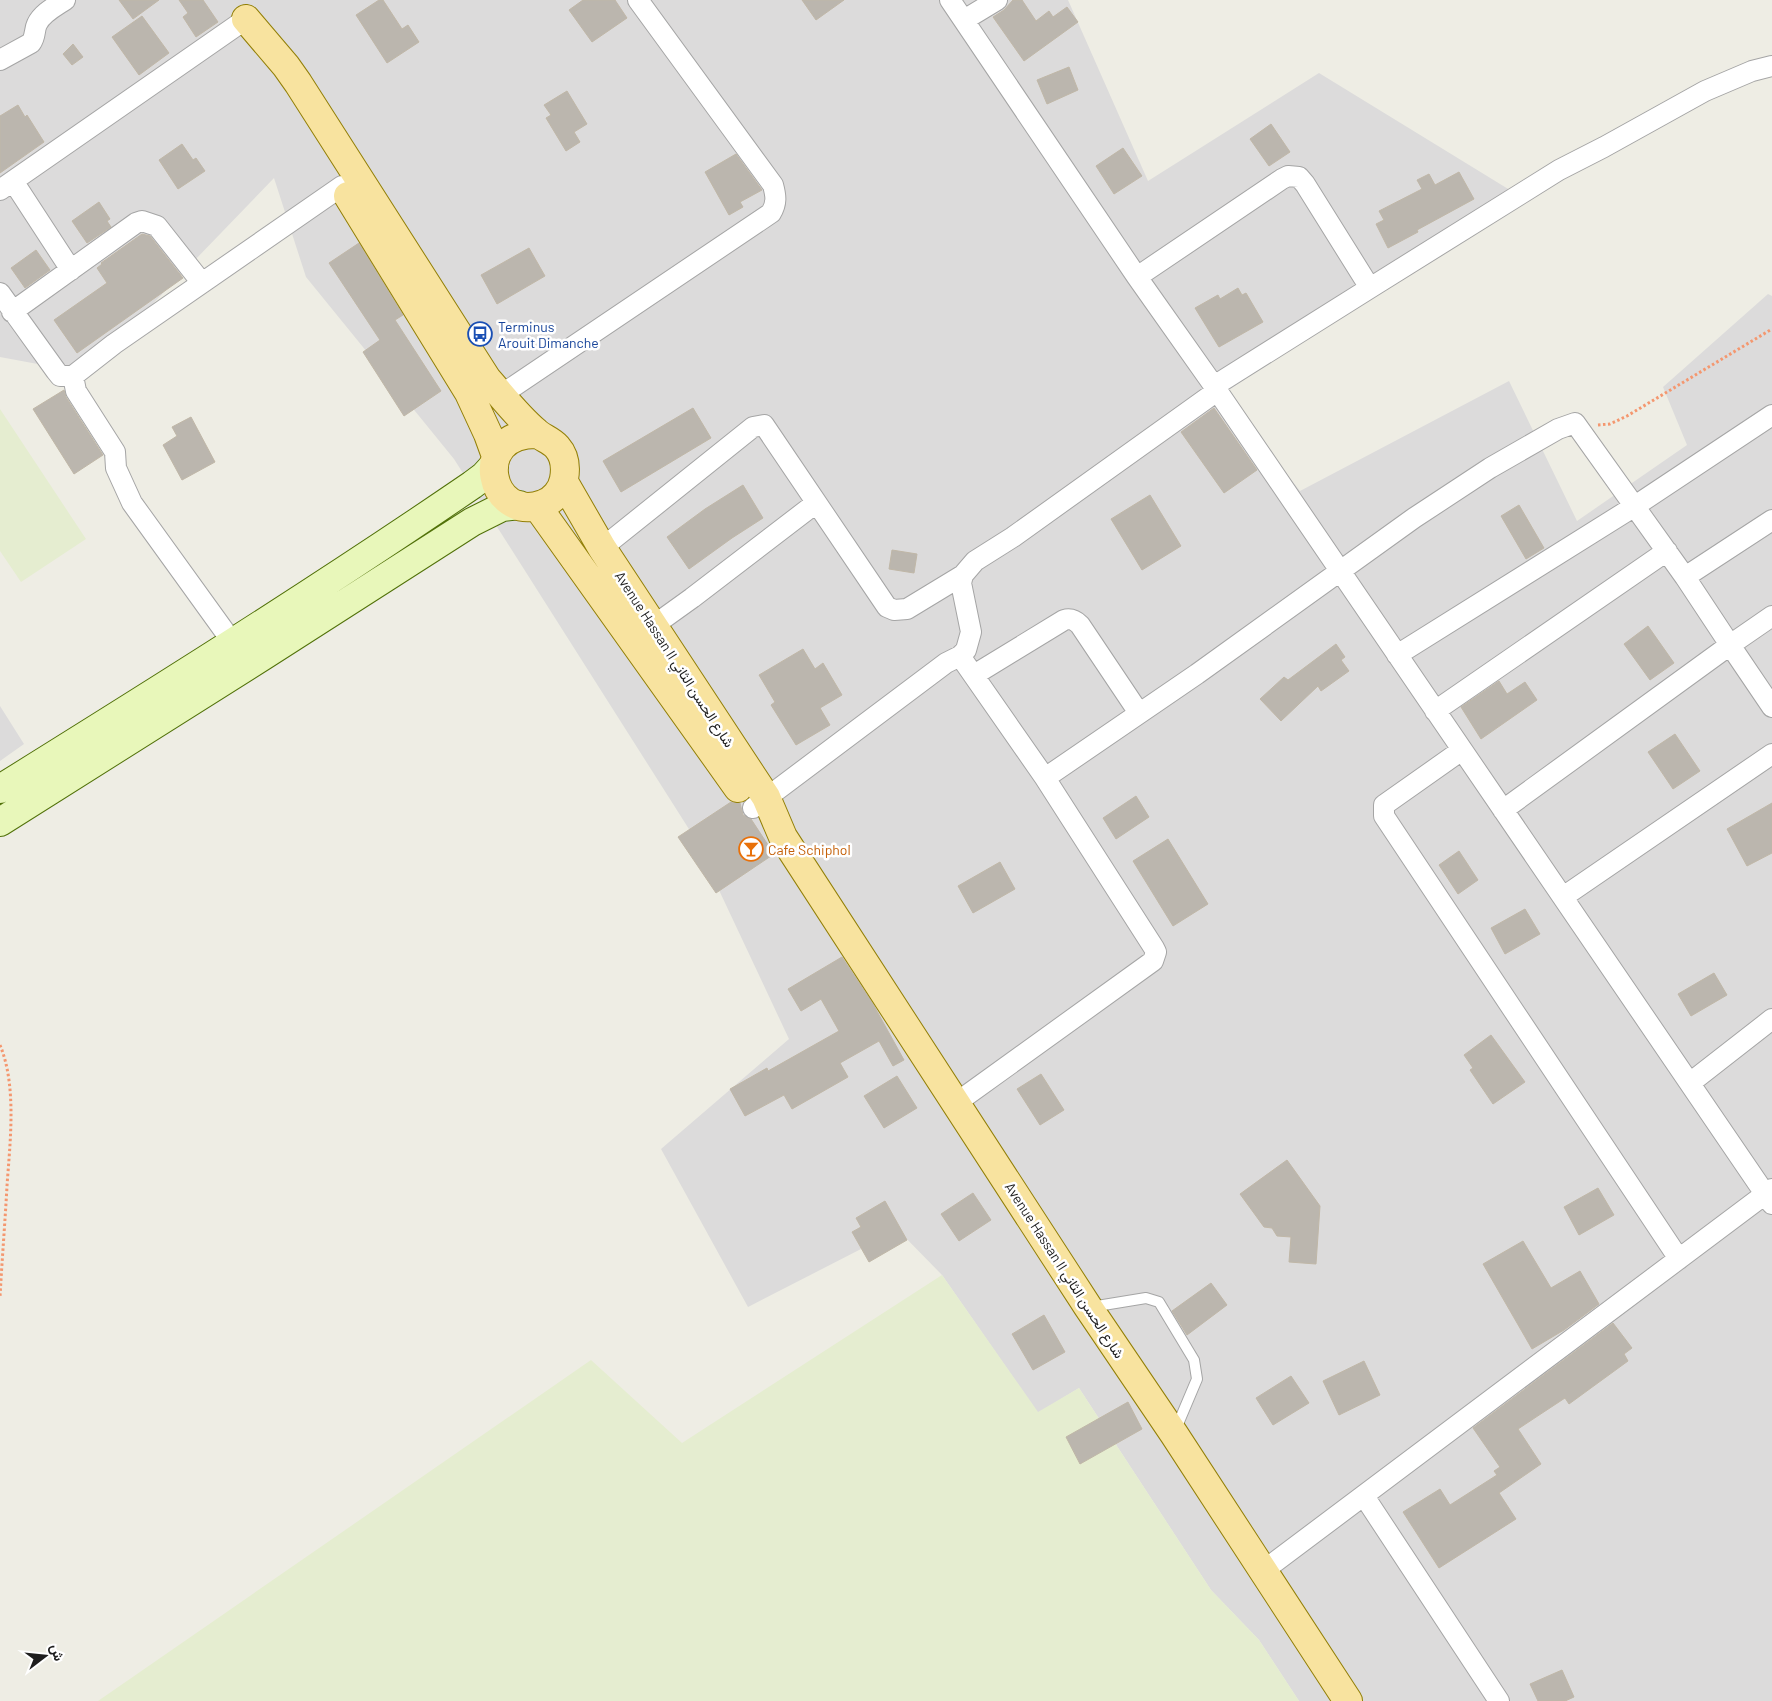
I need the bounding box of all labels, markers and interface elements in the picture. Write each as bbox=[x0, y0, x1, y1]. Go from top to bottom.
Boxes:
place label: Terminus Arouit Dimanche bbox=[498, 318, 599, 351]
bus stop icon: Terminus Arouit Dimanche bbox=[467, 321, 493, 347]
street label: Avenue Hassan II شارع الحسن الثاني bbox=[608, 568, 738, 752]
bar icon: Cafe Schiphol bbox=[738, 836, 764, 862]
place label: Cafe Schiphol bbox=[768, 841, 851, 858]
street label: Avenue Hassan II شارع الحسن الثاني bbox=[998, 1179, 1128, 1363]
north arrow bbox=[20, 1631, 70, 1681]
text: ش bbox=[47, 1642, 69, 1663]

